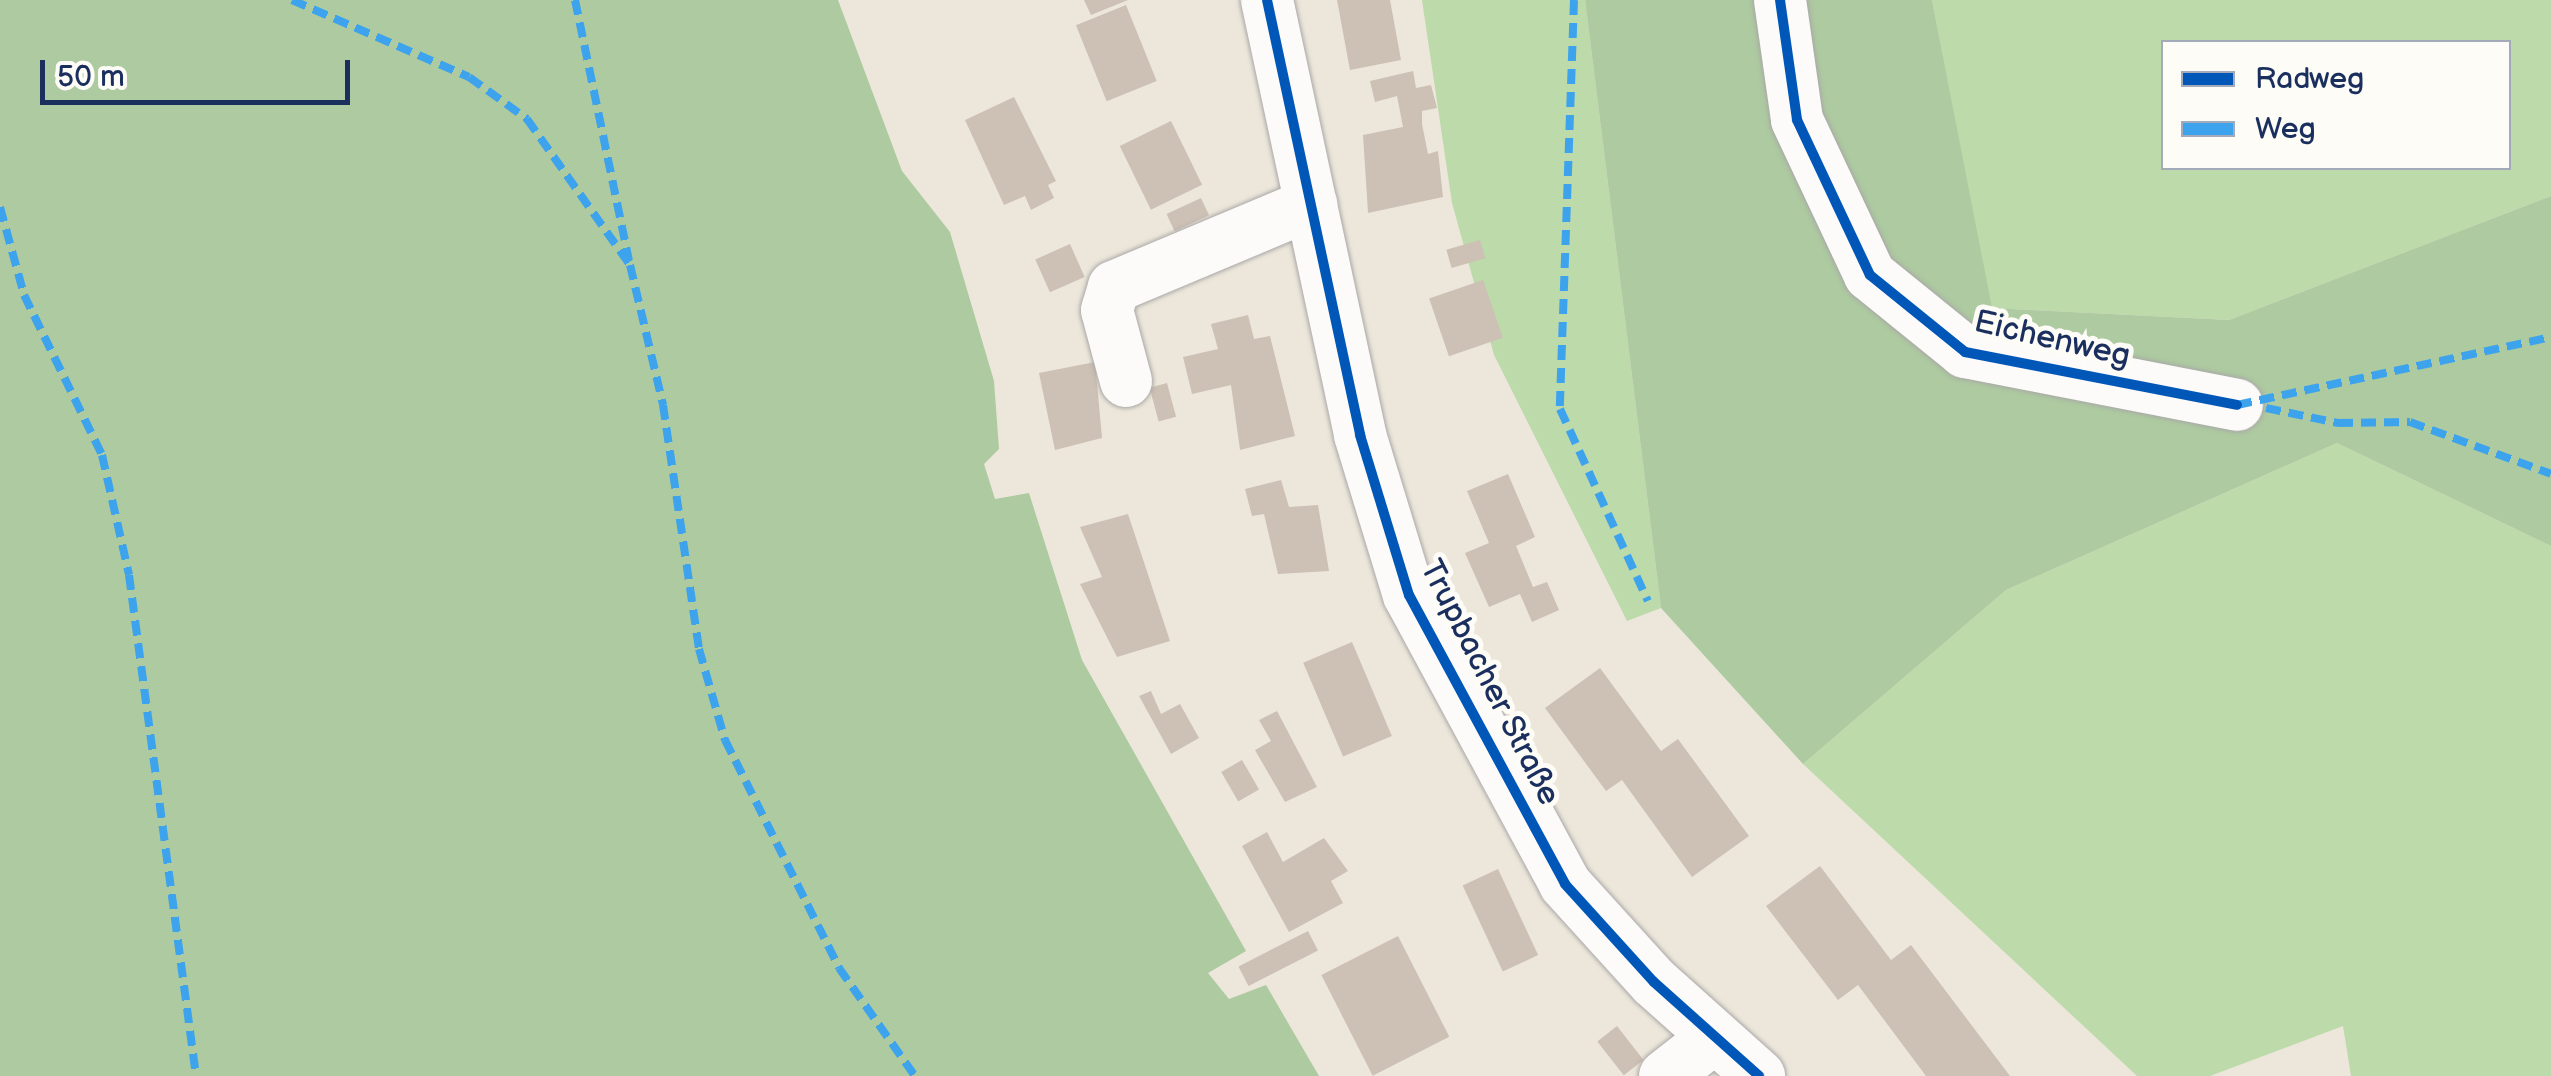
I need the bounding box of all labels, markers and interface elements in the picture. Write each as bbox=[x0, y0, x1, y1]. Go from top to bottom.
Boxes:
scale bar bbox=[45, 40, 355, 102]
legend bbox=[2161, 40, 2511, 170]
text: 50 m bbox=[57, 59, 125, 95]
text: Radweg bbox=[2255, 61, 2364, 97]
text: Weg bbox=[2255, 111, 2316, 147]
street label: Eichenweg bbox=[1970, 303, 2134, 377]
street label: Trupbacher Straße bbox=[1410, 554, 1568, 812]

